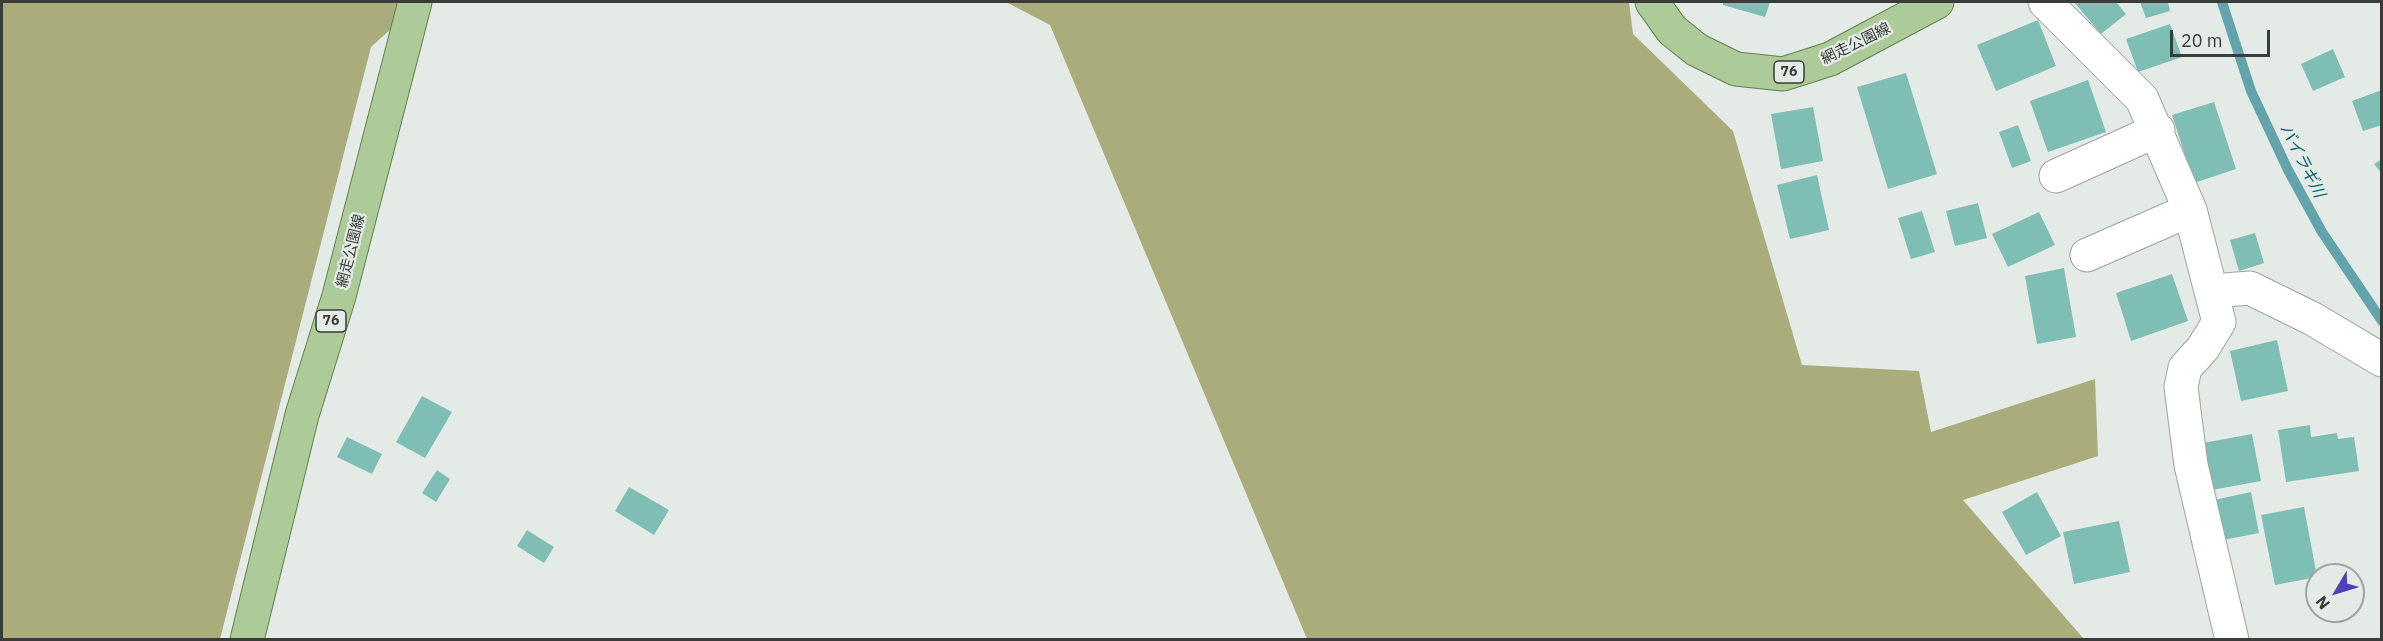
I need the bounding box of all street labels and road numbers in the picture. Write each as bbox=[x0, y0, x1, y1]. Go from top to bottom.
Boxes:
street label: 網走公園線 bbox=[1818, 19, 1894, 69]
road number: 76 bbox=[1774, 61, 1804, 83]
street label: 網走公園線 bbox=[333, 212, 369, 290]
road number: 76 bbox=[316, 310, 346, 332]

